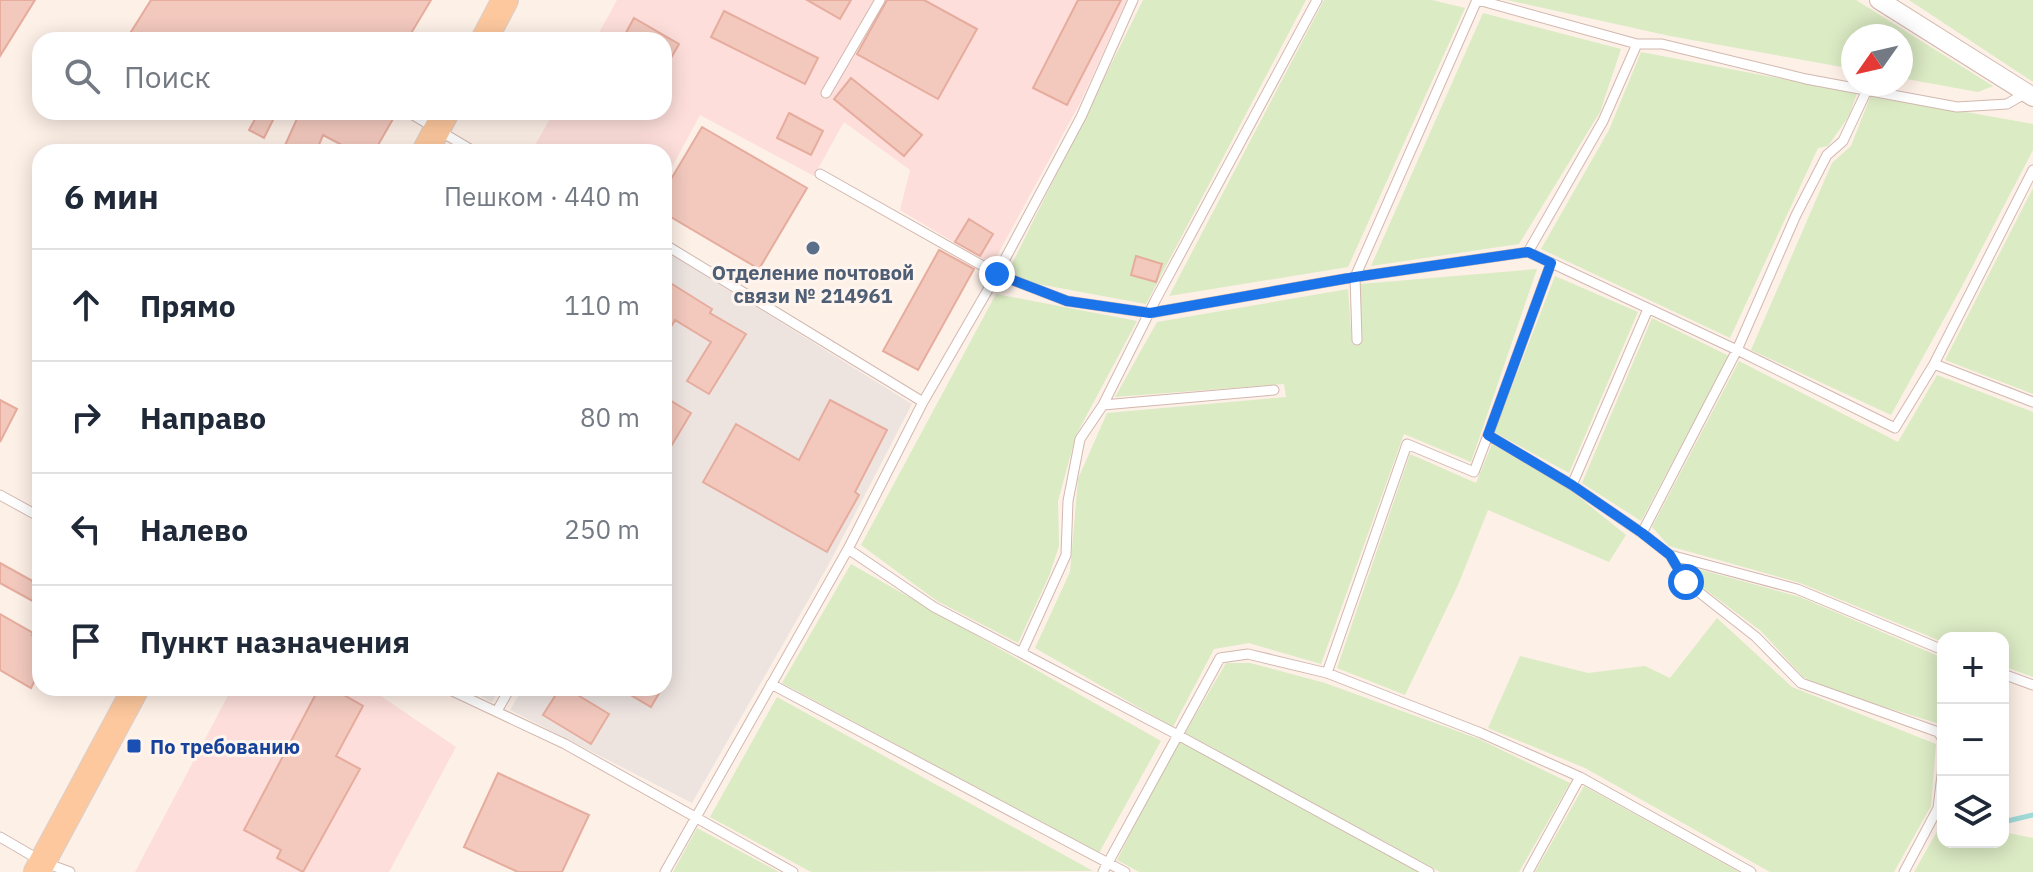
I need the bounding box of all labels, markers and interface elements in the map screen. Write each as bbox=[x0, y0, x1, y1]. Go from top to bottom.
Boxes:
north arrow bbox=[1841, 24, 1913, 96]
search box bbox=[32, 32, 672, 120]
icon: search bbox=[60, 54, 104, 98]
text: Поиск bbox=[124, 57, 211, 96]
text: 6 мин bbox=[64, 174, 159, 218]
text: Пешком · 440 m bbox=[444, 179, 640, 213]
marker: Отделение почтовой связи № 214961 bbox=[804, 239, 822, 257]
route end bbox=[979, 256, 1015, 292]
place label: Отделение почтовой связи № 214961 bbox=[712, 259, 914, 309]
icon: ahead bbox=[64, 283, 108, 327]
text: Прямо bbox=[140, 286, 236, 325]
text: 110 m bbox=[564, 288, 640, 322]
icon: right bbox=[64, 395, 108, 439]
text: Направо bbox=[140, 398, 266, 437]
text: 80 m bbox=[580, 400, 640, 434]
icon: left bbox=[64, 507, 108, 551]
text: Налево bbox=[140, 510, 248, 549]
text: 250 m bbox=[564, 512, 640, 546]
route start bbox=[1668, 564, 1704, 600]
icon: arrive bbox=[64, 619, 108, 663]
text: Пункт назначения bbox=[140, 622, 410, 661]
map controls bbox=[1937, 632, 2009, 848]
button: + bbox=[1937, 632, 2009, 704]
button: − bbox=[1937, 704, 2009, 776]
place label: По требованию bbox=[150, 733, 300, 760]
marker: По требованию bbox=[125, 737, 143, 755]
button: layers bbox=[1937, 776, 2009, 848]

